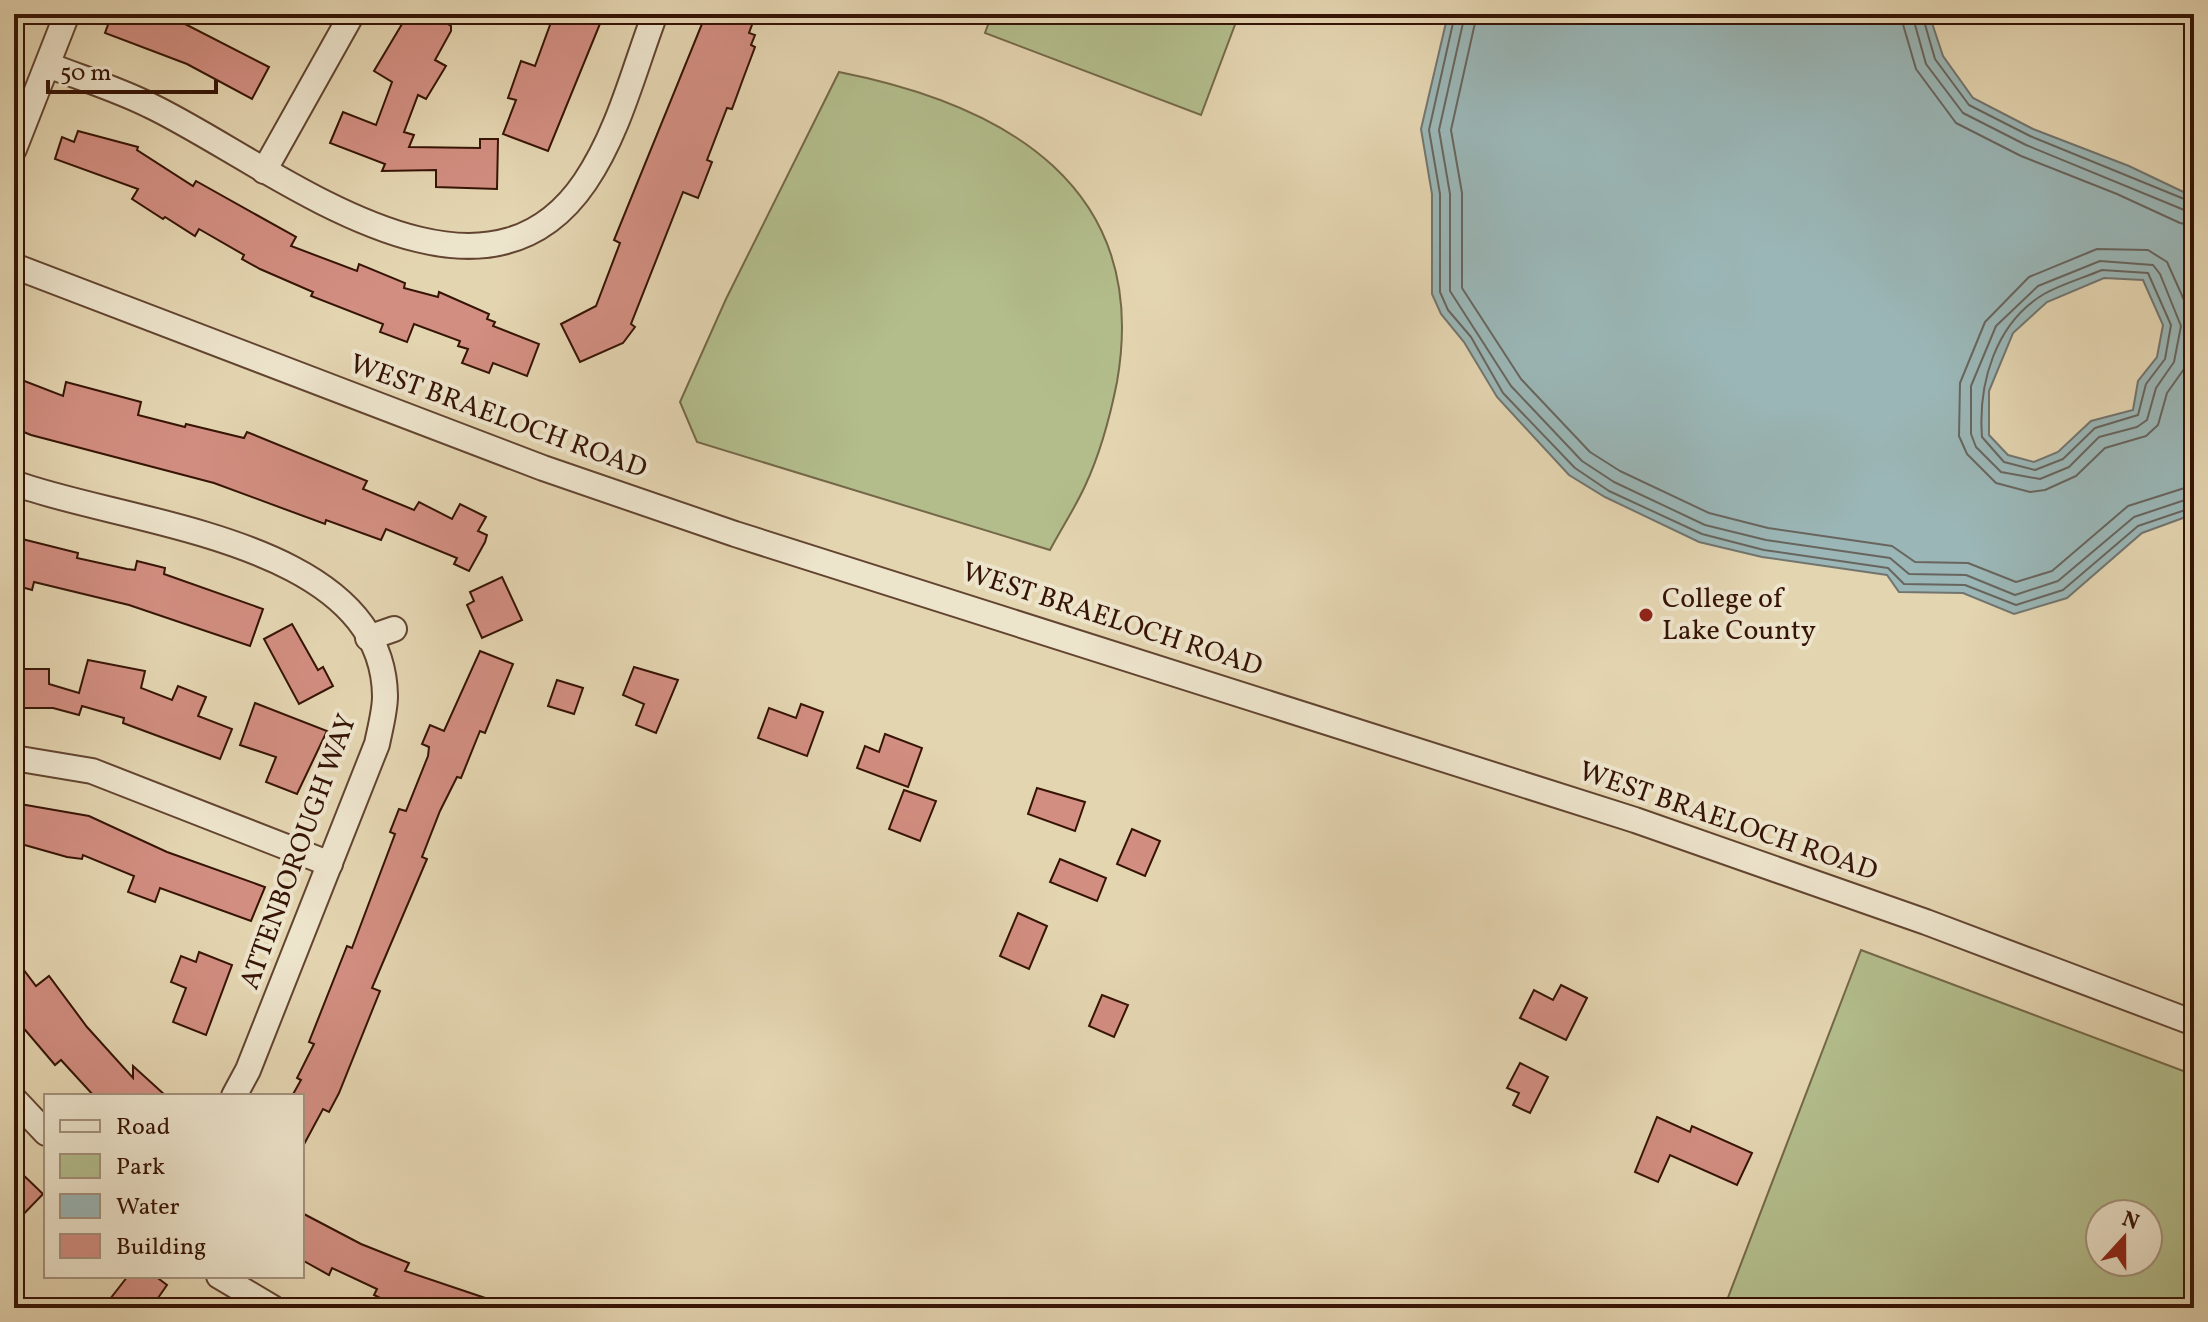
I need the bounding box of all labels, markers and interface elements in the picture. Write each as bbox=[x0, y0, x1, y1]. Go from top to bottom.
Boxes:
scale bar bbox=[48, 44, 216, 94]
text: 50 m bbox=[60, 57, 112, 91]
street label: WEST BRAELOCH ROAD bbox=[344, 345, 652, 489]
street label: WEST BRAELOCH ROAD bbox=[957, 553, 1267, 687]
place label: College of Lake County bbox=[1662, 580, 1816, 651]
marker: College of Lake County bbox=[1637, 606, 1655, 624]
street label: ATTENBOROUGH WAY bbox=[231, 709, 367, 995]
street label: WEST BRAELOCH ROAD bbox=[1573, 752, 1883, 892]
legend bbox=[44, 1094, 304, 1278]
text: Road bbox=[116, 1111, 170, 1145]
text: Park bbox=[116, 1151, 165, 1185]
text: Water bbox=[116, 1191, 180, 1225]
north arrow bbox=[2084, 1198, 2164, 1278]
text: N bbox=[2117, 1204, 2143, 1239]
text: Building bbox=[116, 1231, 206, 1265]

